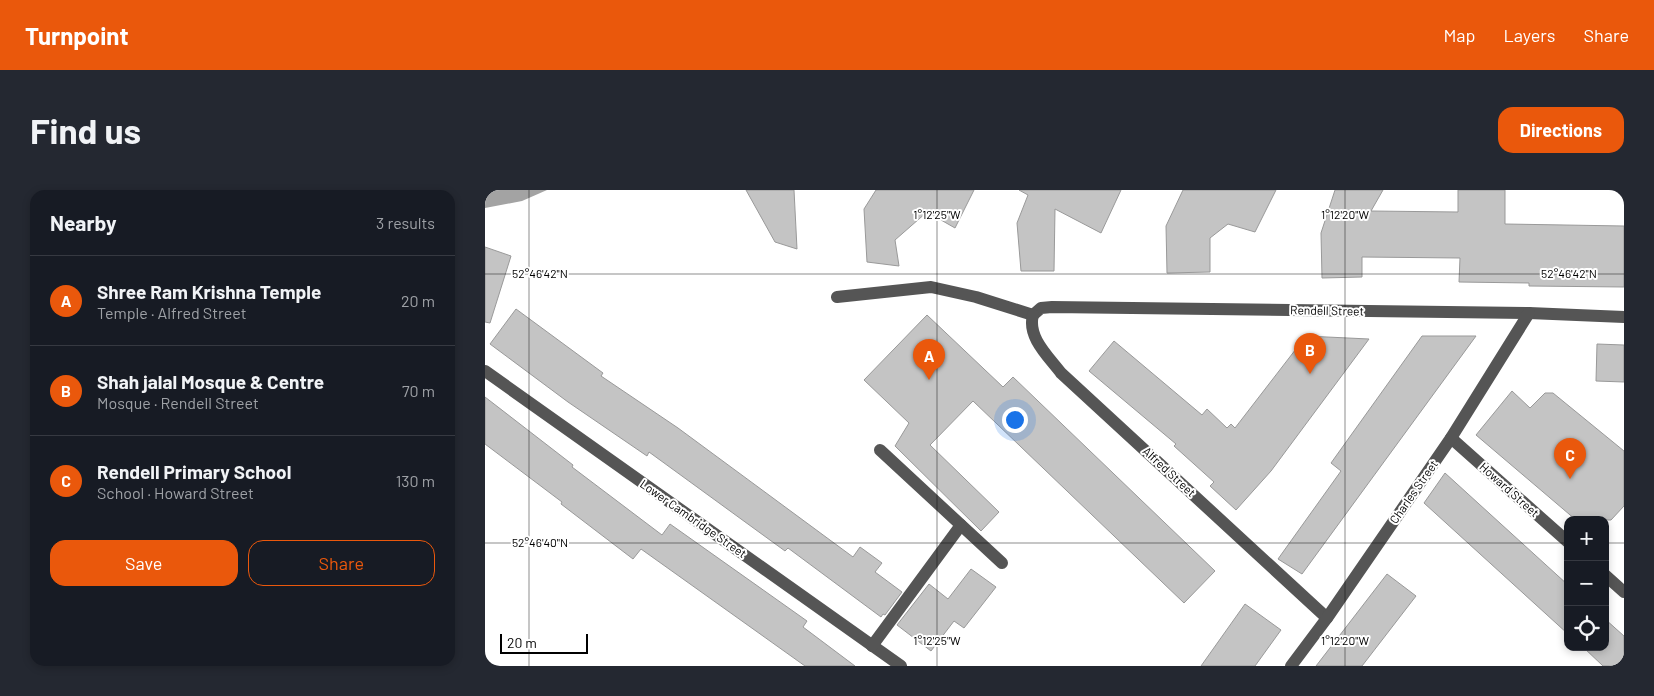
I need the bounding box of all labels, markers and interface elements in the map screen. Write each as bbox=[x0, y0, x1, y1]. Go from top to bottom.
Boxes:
text: Turnpoint bbox=[25, 21, 129, 50]
text: Map bbox=[1443, 24, 1475, 46]
text: Layers bbox=[1503, 24, 1556, 46]
text: Share bbox=[1584, 24, 1629, 46]
button: Directions bbox=[1498, 107, 1624, 153]
text: Find us bbox=[30, 109, 141, 151]
text: 1°12'25"W bbox=[913, 207, 961, 221]
text: 1°12'20"W bbox=[1321, 207, 1369, 221]
text: Nearby bbox=[50, 210, 116, 235]
text: 3 results bbox=[376, 213, 435, 232]
text: 52°46'42"N bbox=[512, 266, 568, 280]
text: 52°46'42"N bbox=[1541, 266, 1597, 280]
text: Shree Ram Krishna Temple bbox=[97, 280, 321, 303]
text: A bbox=[61, 291, 71, 310]
text: 20 m bbox=[401, 291, 435, 310]
street label: Rendell Street bbox=[1290, 302, 1364, 318]
text: Temple · Alfred Street bbox=[97, 303, 247, 322]
pin: B bbox=[1294, 333, 1326, 374]
pin: A bbox=[913, 339, 945, 380]
text: Shah jalal Mosque & Centre bbox=[97, 370, 324, 393]
text: B bbox=[61, 381, 71, 400]
text: 70 m bbox=[402, 381, 435, 400]
text: Mosque · Rendell Street bbox=[97, 393, 259, 412]
your location bbox=[1002, 407, 1028, 433]
pin: C bbox=[1554, 438, 1586, 479]
street label: Alfred Street bbox=[1141, 443, 1199, 499]
street label: Charles Street bbox=[1386, 457, 1440, 526]
street label: Howard Street bbox=[1477, 459, 1542, 519]
text: Rendell Primary School bbox=[97, 460, 291, 483]
text: C bbox=[61, 471, 71, 490]
text: 130 m bbox=[396, 471, 435, 490]
street label: Lower Cambridge Street bbox=[638, 476, 749, 560]
text: School · Howard Street bbox=[97, 483, 254, 502]
map controls bbox=[1564, 516, 1609, 651]
button: + bbox=[1564, 516, 1609, 561]
text: 52°46'40"N bbox=[512, 535, 568, 549]
button: Save bbox=[50, 540, 238, 586]
button: Share bbox=[248, 540, 435, 586]
button: − bbox=[1564, 561, 1609, 606]
button: locate bbox=[1564, 606, 1609, 651]
scale bar bbox=[500, 631, 587, 654]
text: 1°12'25"W bbox=[913, 633, 961, 647]
text: 1°12'20"W bbox=[1321, 633, 1369, 647]
text: 20 m bbox=[507, 634, 537, 651]

